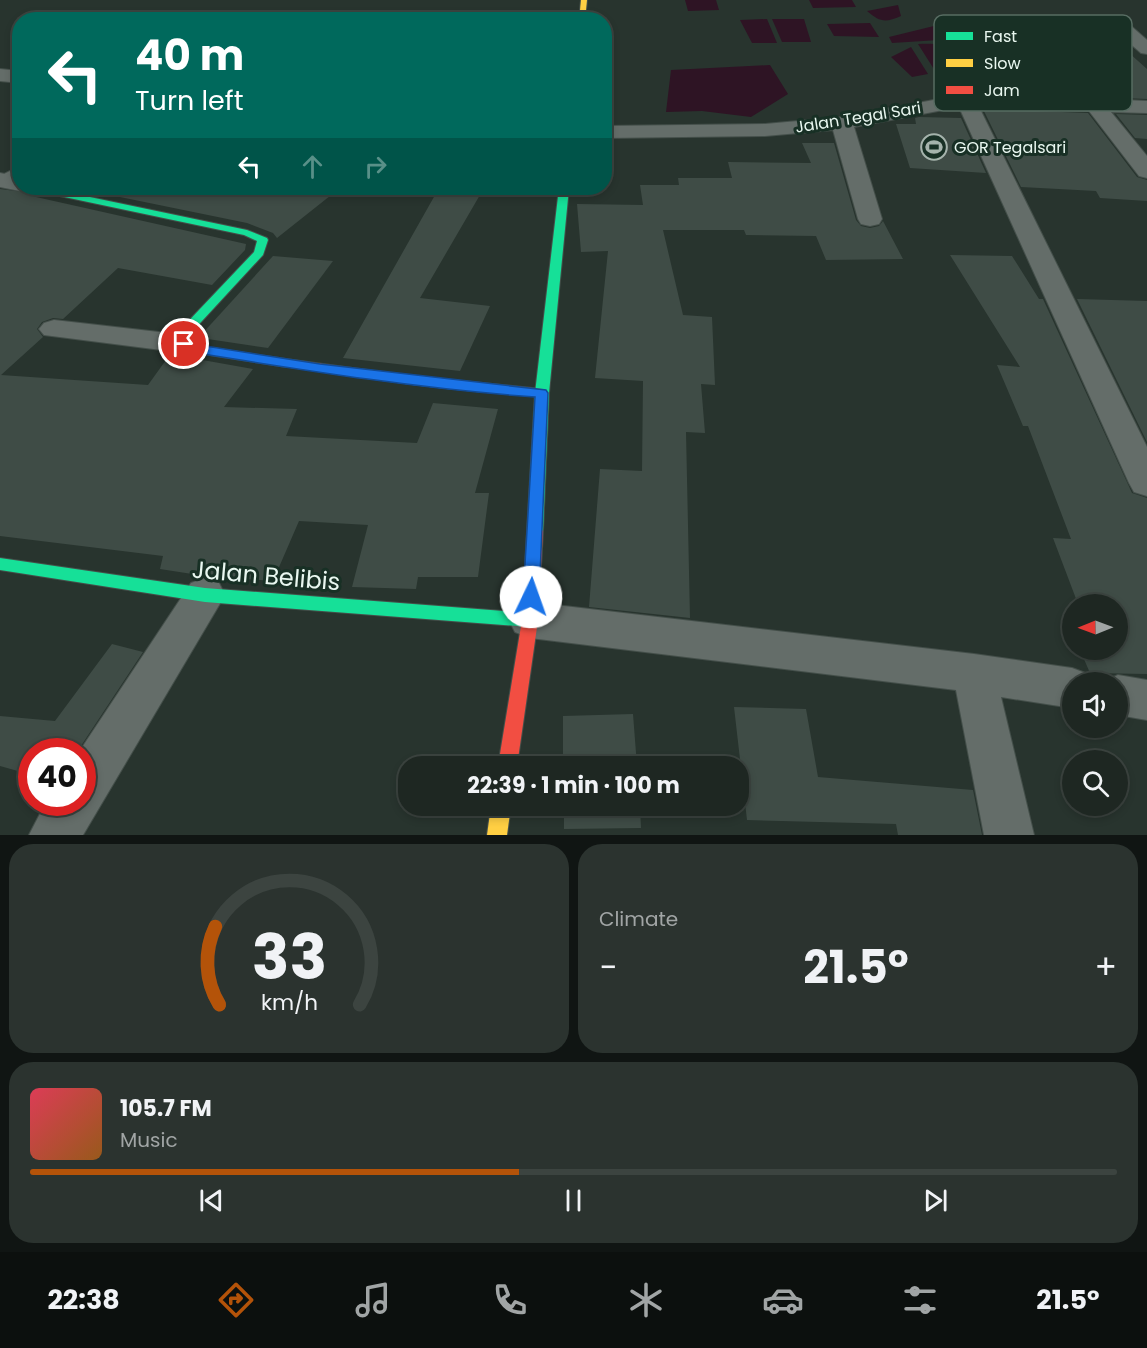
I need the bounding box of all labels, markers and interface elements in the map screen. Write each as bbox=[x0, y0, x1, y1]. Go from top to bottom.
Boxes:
legend bbox=[934, 15, 1132, 111]
text: Fast bbox=[984, 25, 1017, 48]
text: 40 m bbox=[135, 26, 244, 85]
icon: left bbox=[36, 36, 114, 114]
text: Slow bbox=[984, 52, 1021, 75]
text: Jam bbox=[984, 79, 1020, 102]
text: Turn left bbox=[135, 82, 244, 119]
street label: Jalan Tegal Sari bbox=[794, 96, 923, 139]
sports icon: GOR Tegalsari bbox=[919, 132, 949, 162]
place label: GOR Tegalsari bbox=[954, 136, 1066, 159]
icon: left bbox=[233, 150, 266, 183]
icon: ahead bbox=[296, 150, 329, 183]
icon: right bbox=[359, 150, 392, 183]
pin bbox=[158, 318, 209, 369]
icon: arrive bbox=[167, 327, 200, 360]
street label: Jalan Belibis bbox=[190, 553, 342, 598]
position arrow bbox=[499, 565, 563, 629]
north arrow bbox=[1062, 594, 1128, 660]
map controls bbox=[1062, 594, 1128, 816]
button: sound bbox=[1062, 672, 1128, 738]
speed limit sign: 40 bbox=[18, 738, 96, 816]
button: search bbox=[1062, 750, 1128, 816]
text: 22:39 · 1 min · 100 m bbox=[467, 770, 680, 801]
text: Climate bbox=[599, 905, 678, 933]
text: 33 bbox=[251, 913, 327, 1001]
text: 21.5° bbox=[803, 936, 909, 999]
text: − bbox=[599, 944, 617, 991]
text: + bbox=[1094, 944, 1117, 991]
text: km/h bbox=[260, 988, 318, 1019]
text: 105.7 FM bbox=[120, 1093, 212, 1124]
text: Music bbox=[120, 1126, 178, 1154]
icon: previous bbox=[195, 1184, 228, 1217]
icon: pause bbox=[557, 1184, 590, 1217]
icon: next bbox=[919, 1184, 952, 1217]
icon: directions bbox=[215, 1279, 257, 1321]
icon: music bbox=[352, 1279, 394, 1321]
icon: phone bbox=[489, 1279, 531, 1321]
icon: climate bbox=[625, 1279, 667, 1321]
icon: car bbox=[762, 1279, 804, 1321]
icon: filters bbox=[899, 1279, 941, 1321]
text: 22:38 bbox=[47, 1281, 120, 1318]
text: 21.5° bbox=[1036, 1281, 1099, 1318]

